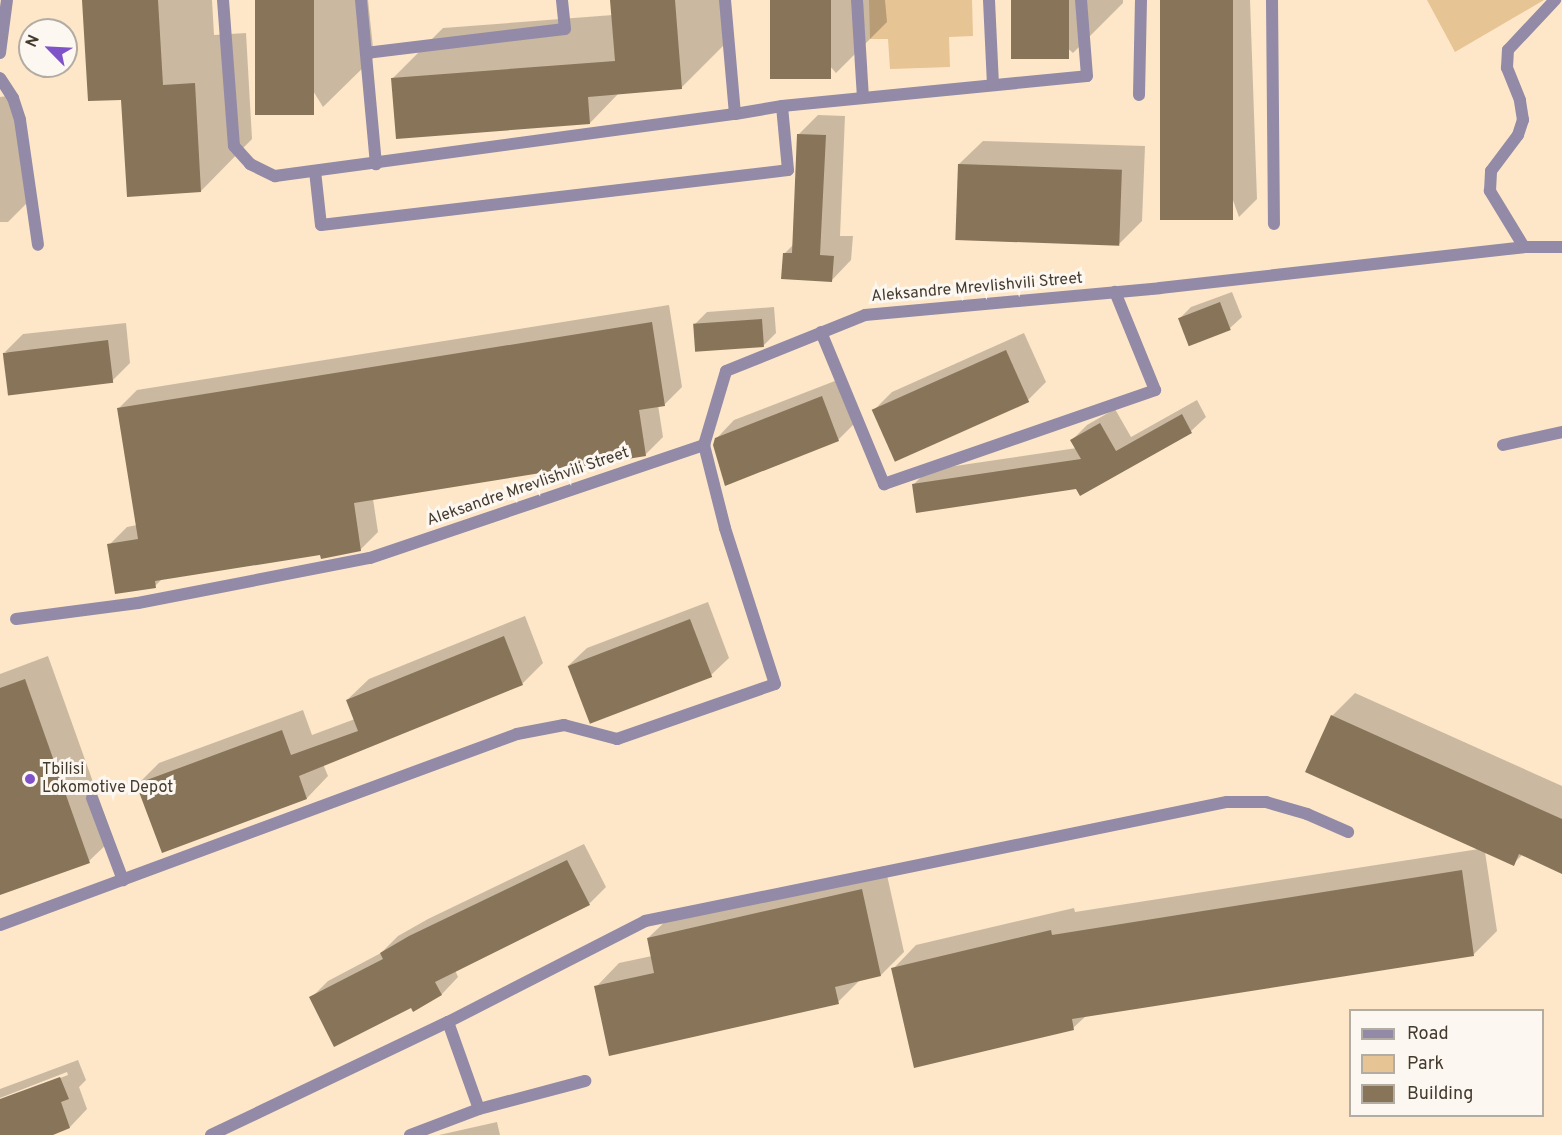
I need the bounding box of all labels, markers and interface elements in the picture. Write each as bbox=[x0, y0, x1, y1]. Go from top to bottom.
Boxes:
north arrow bbox=[18, 18, 78, 78]
text: N bbox=[22, 32, 45, 51]
street label: Aleksandre Mrevlishvili Street bbox=[870, 269, 1084, 307]
street label: Aleksandre Mrevlishvili Street bbox=[424, 443, 632, 531]
place label: Tbilisi Lokomotive Depot bbox=[42, 760, 173, 798]
marker: Tbilisi Lokomotive Depot bbox=[23, 772, 37, 786]
legend bbox=[1349, 1009, 1544, 1117]
text: Road bbox=[1407, 1023, 1449, 1046]
text: Park bbox=[1407, 1053, 1444, 1076]
text: Building bbox=[1407, 1083, 1473, 1106]

